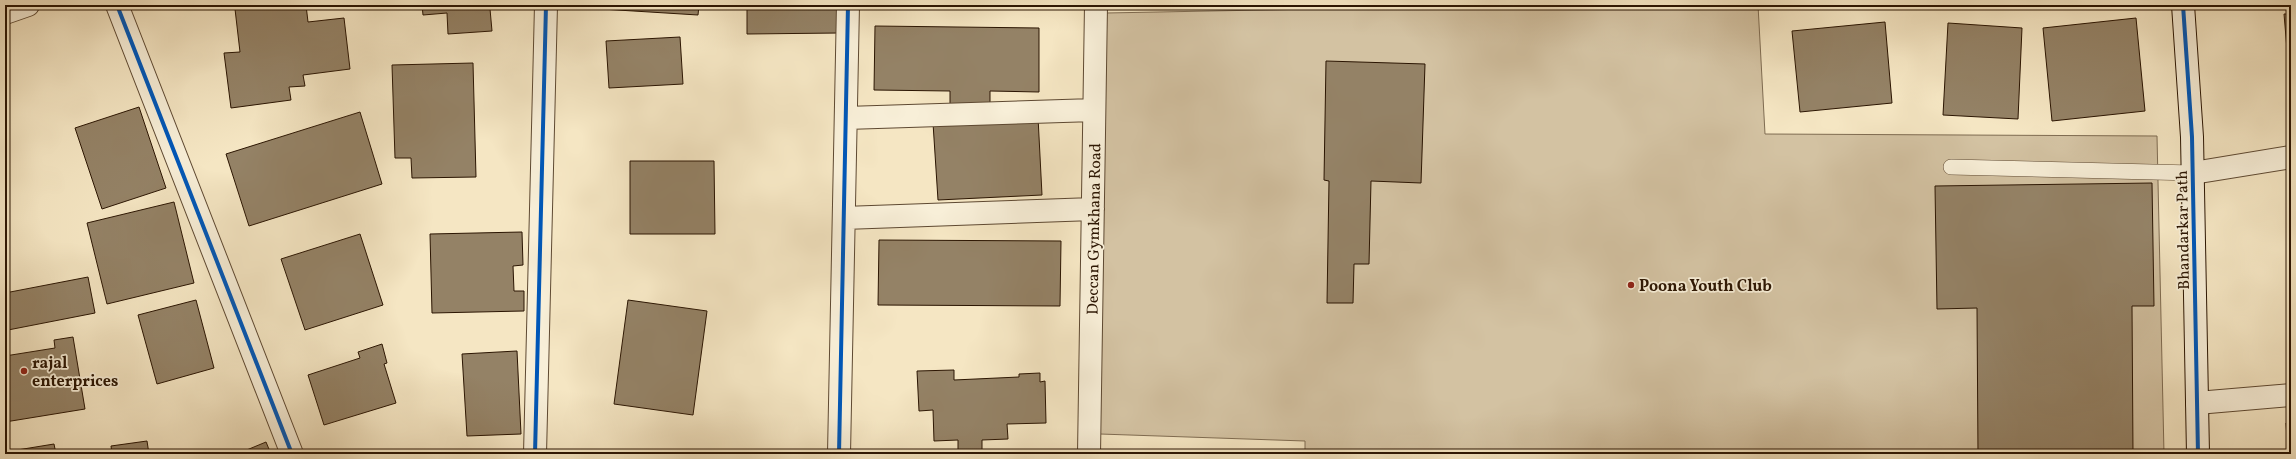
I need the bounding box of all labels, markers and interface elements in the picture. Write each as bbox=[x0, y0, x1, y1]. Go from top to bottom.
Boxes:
street label: Deccan Gymkhana Road bbox=[1083, 143, 1107, 315]
street label: Bhandarkar Path bbox=[2172, 170, 2196, 290]
place label: Poona Youth Club bbox=[1639, 276, 1772, 298]
marker: Poona Youth Club bbox=[1626, 280, 1636, 290]
place label: rajal enterprices bbox=[32, 353, 118, 393]
marker: rajal enterprices bbox=[19, 366, 29, 376]

